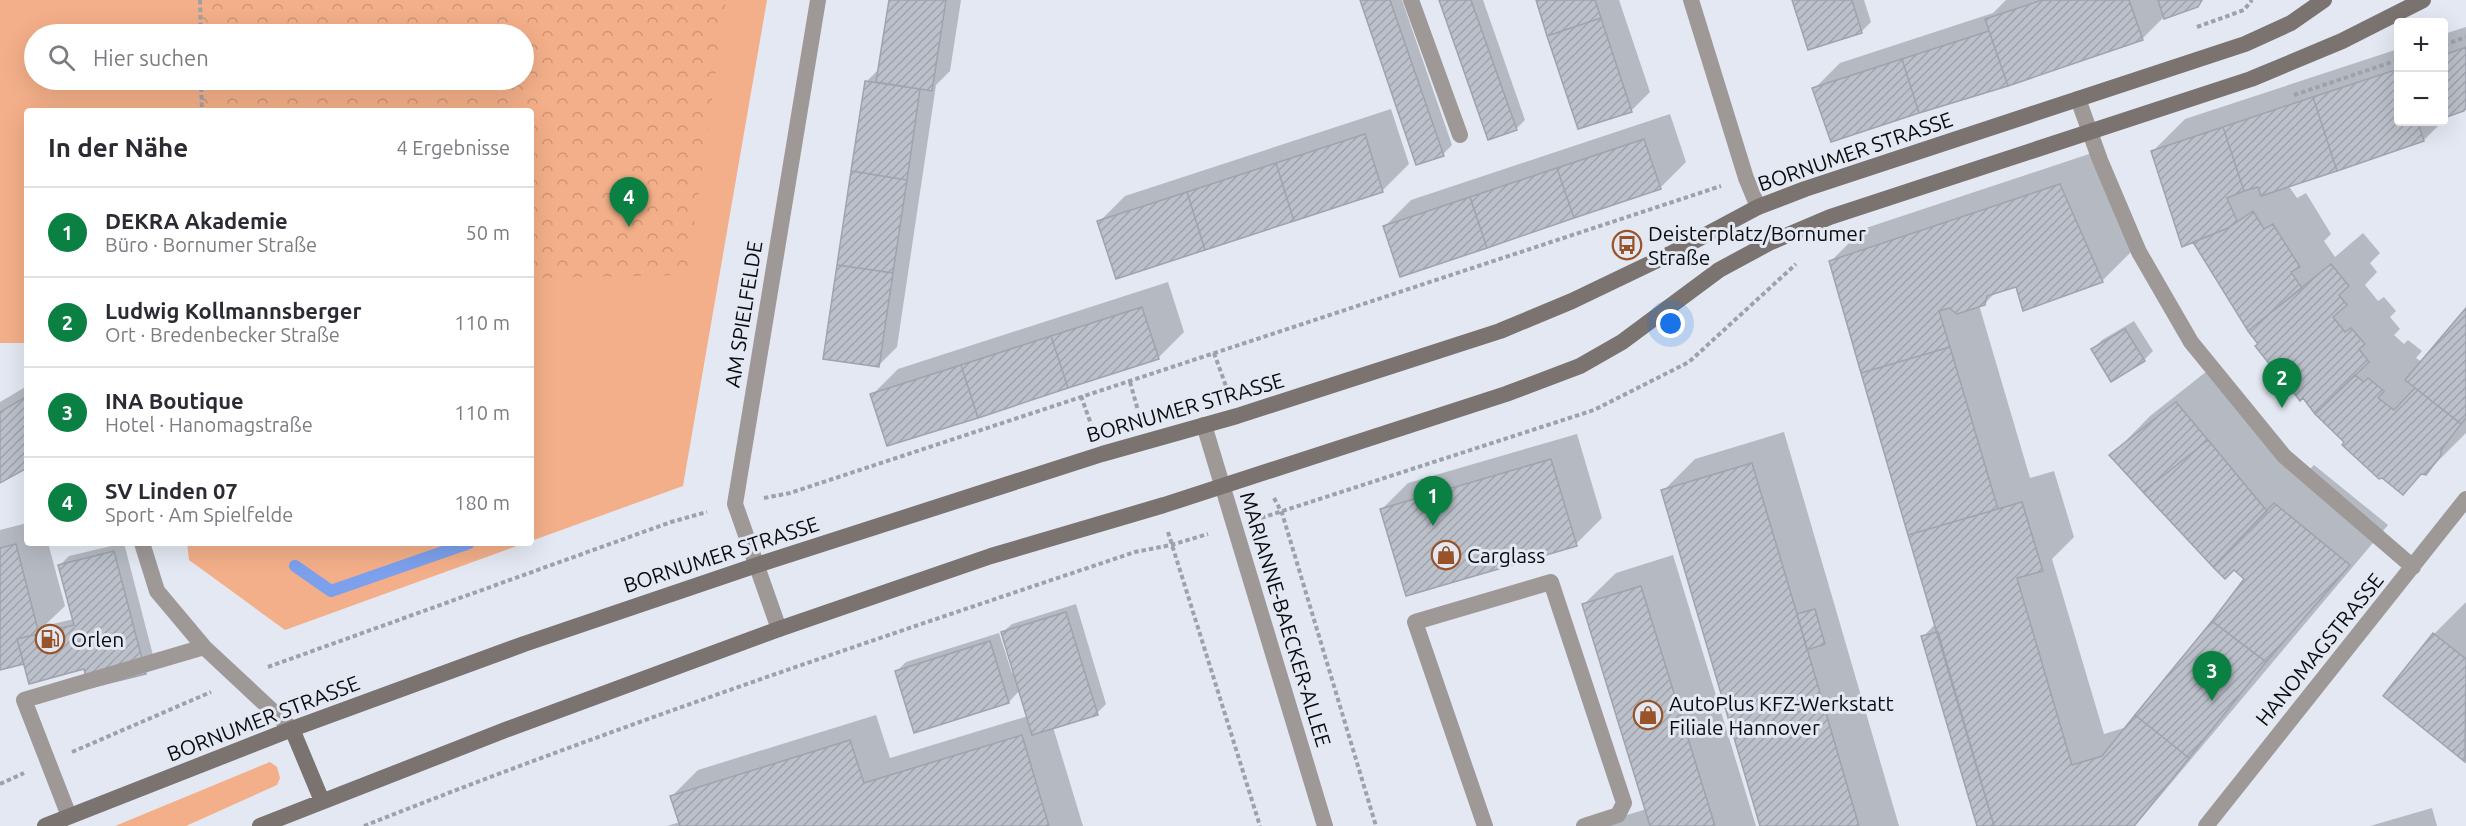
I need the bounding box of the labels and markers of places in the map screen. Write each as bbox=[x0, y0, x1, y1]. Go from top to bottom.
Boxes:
pin: 4 bbox=[610, 178, 648, 227]
place label: Deisterplatz/Bornumer Straße bbox=[1648, 221, 1866, 269]
bus stop icon: Deisterplatz/Bornumer Straße bbox=[1611, 229, 1643, 261]
pin: 2 bbox=[2262, 358, 2302, 408]
pin: 1 bbox=[1414, 476, 1452, 526]
shop icon: Carglass bbox=[1430, 539, 1462, 571]
place label: Carglass bbox=[1467, 543, 1545, 567]
fuel station icon: Orlen bbox=[34, 623, 66, 655]
place label: Orlen bbox=[71, 627, 124, 651]
pin: 3 bbox=[2192, 652, 2232, 701]
place label: AutoPlus KFZ-Werkstatt Filiale Hannover bbox=[1669, 691, 1894, 739]
shop icon: AutoPlus KFZ-Werkstatt Filiale Hannover bbox=[1632, 699, 1664, 731]

